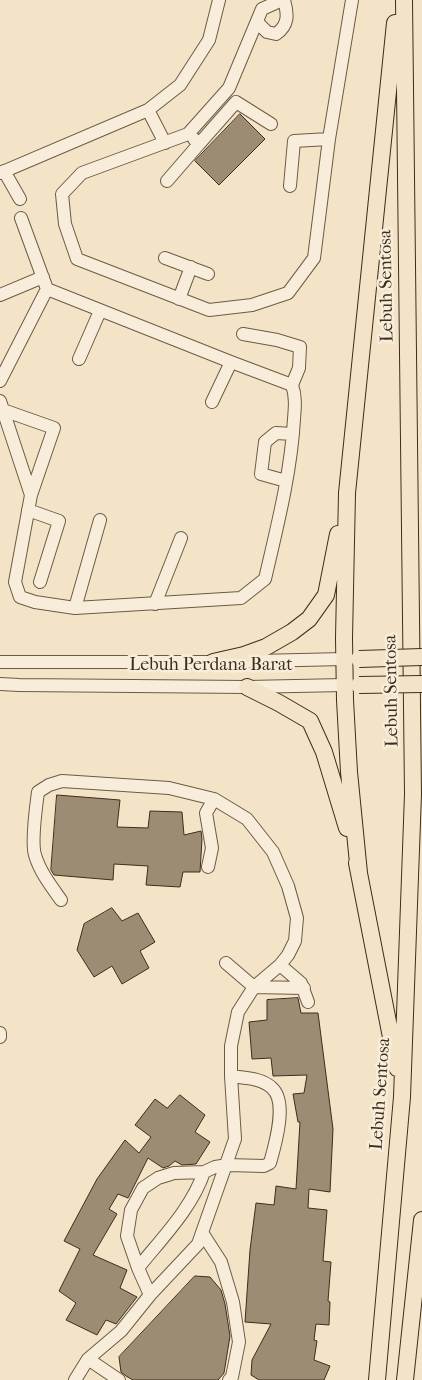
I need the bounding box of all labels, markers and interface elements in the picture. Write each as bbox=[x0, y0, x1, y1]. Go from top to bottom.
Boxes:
street label: Lebuh Sentosa bbox=[375, 230, 399, 342]
street label: Lebuh Sentosa bbox=[380, 635, 404, 747]
street label: Lebuh Perdana Barat bbox=[129, 655, 293, 677]
street label: Lebuh Sentosa bbox=[366, 1037, 396, 1151]

